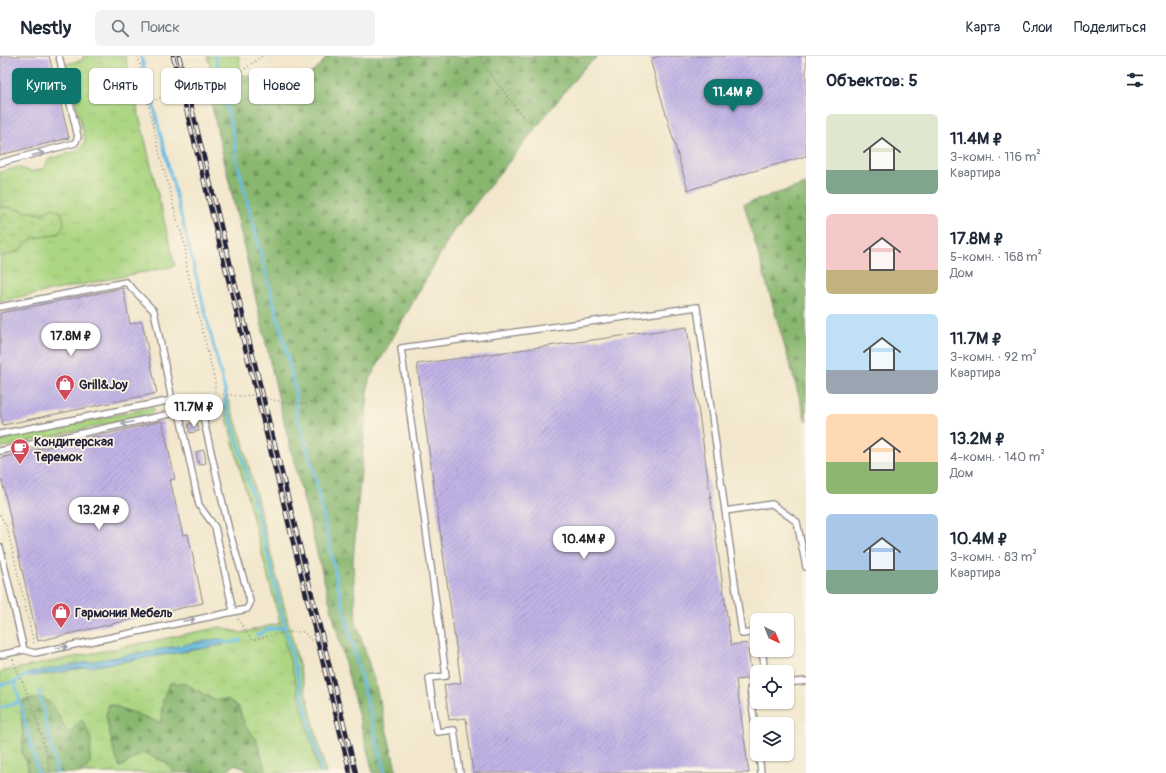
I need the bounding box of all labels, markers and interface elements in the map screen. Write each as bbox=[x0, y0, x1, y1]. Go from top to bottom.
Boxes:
search box bbox=[95, 10, 375, 46]
text: Nestly bbox=[20, 16, 71, 40]
icon: search bbox=[109, 17, 131, 39]
text: Поиск bbox=[141, 18, 180, 37]
text: Карта bbox=[966, 19, 1000, 36]
text: Слои bbox=[1022, 19, 1052, 36]
text: Поделиться bbox=[1074, 19, 1146, 36]
chip: Купить bbox=[12, 68, 81, 104]
chip: Снять bbox=[89, 68, 153, 104]
chip: Фильтры bbox=[161, 68, 241, 104]
chip: Новое bbox=[249, 68, 314, 104]
icon: filters bbox=[1124, 69, 1146, 91]
text: Объектов: 5 bbox=[826, 70, 918, 91]
pin: 11.4M ₽ bbox=[696, 79, 770, 113]
text: 11.4M ₽ bbox=[713, 84, 753, 100]
text: 11.4M ₽ bbox=[950, 128, 1003, 149]
icon: home bbox=[858, 130, 906, 178]
one-way arrow bbox=[31, 149, 44, 157]
text: 3-комн. · 116 m² bbox=[950, 149, 1041, 165]
text: Квартира bbox=[950, 165, 1001, 181]
text: 17.8M ₽ bbox=[950, 228, 1004, 249]
icon: home bbox=[858, 230, 906, 278]
text: 5-комн. · 168 m² bbox=[950, 249, 1042, 265]
text: Дом bbox=[950, 265, 973, 281]
pin: 17.8M ₽ bbox=[34, 323, 108, 357]
text: 17.8M ₽ bbox=[50, 328, 92, 344]
text: 11.7M ₽ bbox=[950, 328, 1002, 349]
icon: home bbox=[858, 330, 906, 378]
text: 3-комн. · 92 m² bbox=[950, 349, 1037, 365]
text: Квартира bbox=[950, 365, 1001, 381]
shop icon: Grill&Joy bbox=[54, 373, 76, 401]
place label: Grill&Joy bbox=[79, 377, 128, 393]
pin: 11.7M ₽ bbox=[157, 394, 231, 428]
text: 11.7M ₽ bbox=[174, 399, 214, 415]
one-way arrow bbox=[121, 419, 134, 427]
text: 13.2M ₽ bbox=[950, 428, 1006, 449]
icon: home bbox=[858, 430, 906, 478]
place label: Кондитерская Теремок bbox=[33, 434, 113, 465]
cafe icon: Кондитерская Теремок bbox=[9, 437, 31, 465]
text: 4-комн. · 140 m² bbox=[950, 449, 1045, 465]
text: Дом bbox=[950, 465, 973, 481]
pin: 13.2M ₽ bbox=[62, 497, 136, 531]
text: 13.2M ₽ bbox=[78, 502, 120, 518]
pin: 10.4M ₽ bbox=[547, 526, 621, 560]
text: 10.4M ₽ bbox=[950, 528, 1008, 549]
icon: home bbox=[858, 530, 906, 578]
text: 10.4M ₽ bbox=[562, 531, 606, 547]
text: 3-комн. · 83 m² bbox=[950, 549, 1037, 565]
text: Квартира bbox=[950, 565, 1001, 581]
shop icon: Гармония Мебель bbox=[50, 601, 72, 629]
place label: Гармония Мебель bbox=[75, 605, 173, 621]
north arrow bbox=[750, 613, 794, 657]
map controls bbox=[750, 613, 794, 761]
one-way arrow bbox=[183, 616, 196, 624]
one-way arrow bbox=[55, 643, 68, 651]
button: locate bbox=[750, 665, 794, 709]
button: layers bbox=[750, 717, 794, 761]

